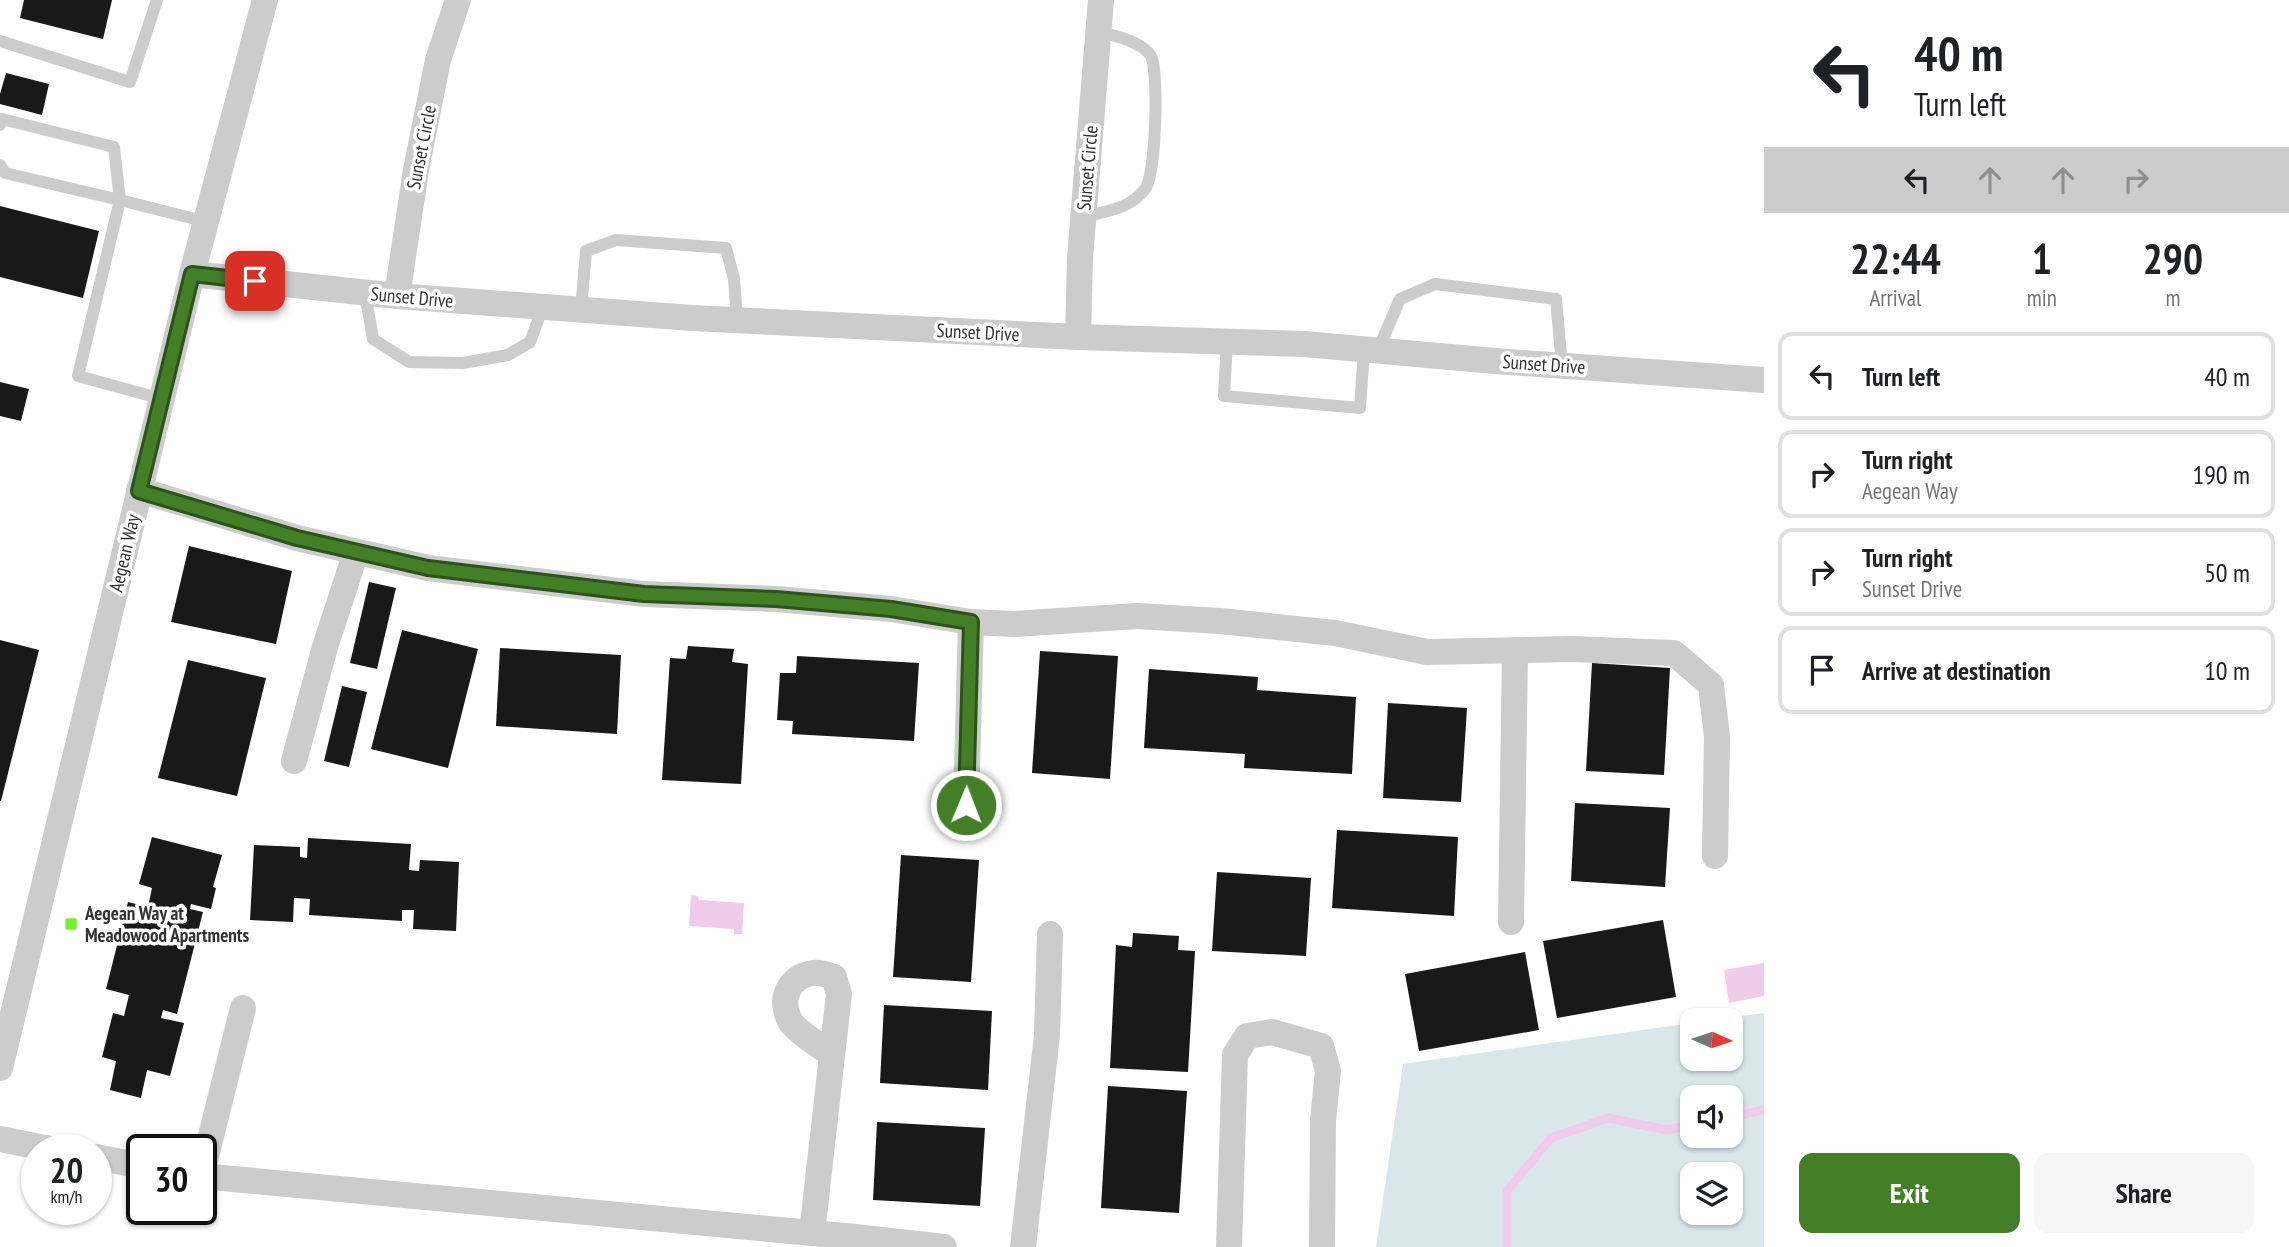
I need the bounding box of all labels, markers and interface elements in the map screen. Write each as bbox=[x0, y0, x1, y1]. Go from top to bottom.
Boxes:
text: 40 m bbox=[1914, 21, 2003, 85]
icon: left bbox=[1799, 28, 1890, 119]
text: Turn left bbox=[1914, 83, 2006, 125]
street label: Sunset Circle bbox=[401, 103, 441, 191]
street label: Sunset Circle bbox=[1071, 124, 1103, 212]
icon: left bbox=[1898, 161, 1936, 199]
icon: ahead bbox=[1971, 161, 2009, 199]
icon: ahead bbox=[2044, 161, 2082, 199]
icon: right bbox=[2117, 161, 2155, 199]
text: 22:44 bbox=[1850, 231, 1941, 286]
text: 1 bbox=[2032, 231, 2052, 286]
text: 290 bbox=[2143, 231, 2203, 286]
pin bbox=[225, 251, 285, 311]
icon: arrive bbox=[236, 262, 274, 300]
street label: Sunset Drive bbox=[370, 281, 454, 313]
text: Arrival bbox=[1869, 283, 1921, 312]
text: min bbox=[2027, 283, 2057, 312]
text: m bbox=[2165, 283, 2180, 312]
street label: Sunset Drive bbox=[936, 318, 1020, 346]
street label: Sunset Drive bbox=[1502, 349, 1586, 379]
icon: left bbox=[1803, 357, 1841, 395]
text: Turn left bbox=[1862, 360, 1940, 393]
text: 40 m bbox=[2204, 360, 2250, 393]
text: Turn right bbox=[1862, 443, 1953, 476]
icon: right bbox=[1803, 455, 1841, 493]
text: 190 m bbox=[2192, 458, 2250, 491]
text: Aegean Way bbox=[1862, 476, 1958, 505]
street label: Aegean Way bbox=[103, 511, 145, 594]
text: Turn right bbox=[1862, 541, 1953, 574]
icon: right bbox=[1803, 553, 1841, 591]
text: 50 m bbox=[2204, 556, 2250, 589]
text: Sunset Drive bbox=[1862, 574, 1962, 603]
icon: arrive bbox=[1803, 651, 1841, 689]
text: Arrive at destination bbox=[1862, 654, 2051, 687]
text: 10 m bbox=[2204, 654, 2250, 687]
position arrow bbox=[929, 768, 1003, 842]
place label: Aegean Way at Meadowood Apartments bbox=[84, 901, 249, 947]
marker: Aegean Way at Meadowood Apartments bbox=[63, 916, 79, 932]
north arrow bbox=[1680, 1008, 1743, 1071]
map controls bbox=[1680, 1008, 1743, 1225]
button: sound bbox=[1680, 1085, 1743, 1148]
speed limit sign: 30 bbox=[126, 1134, 217, 1225]
text: 20 bbox=[50, 1147, 83, 1193]
button: Exit bbox=[1799, 1153, 2020, 1233]
button: Share bbox=[2034, 1153, 2254, 1233]
button: layers bbox=[1680, 1162, 1743, 1225]
text: km/h bbox=[51, 1185, 82, 1208]

